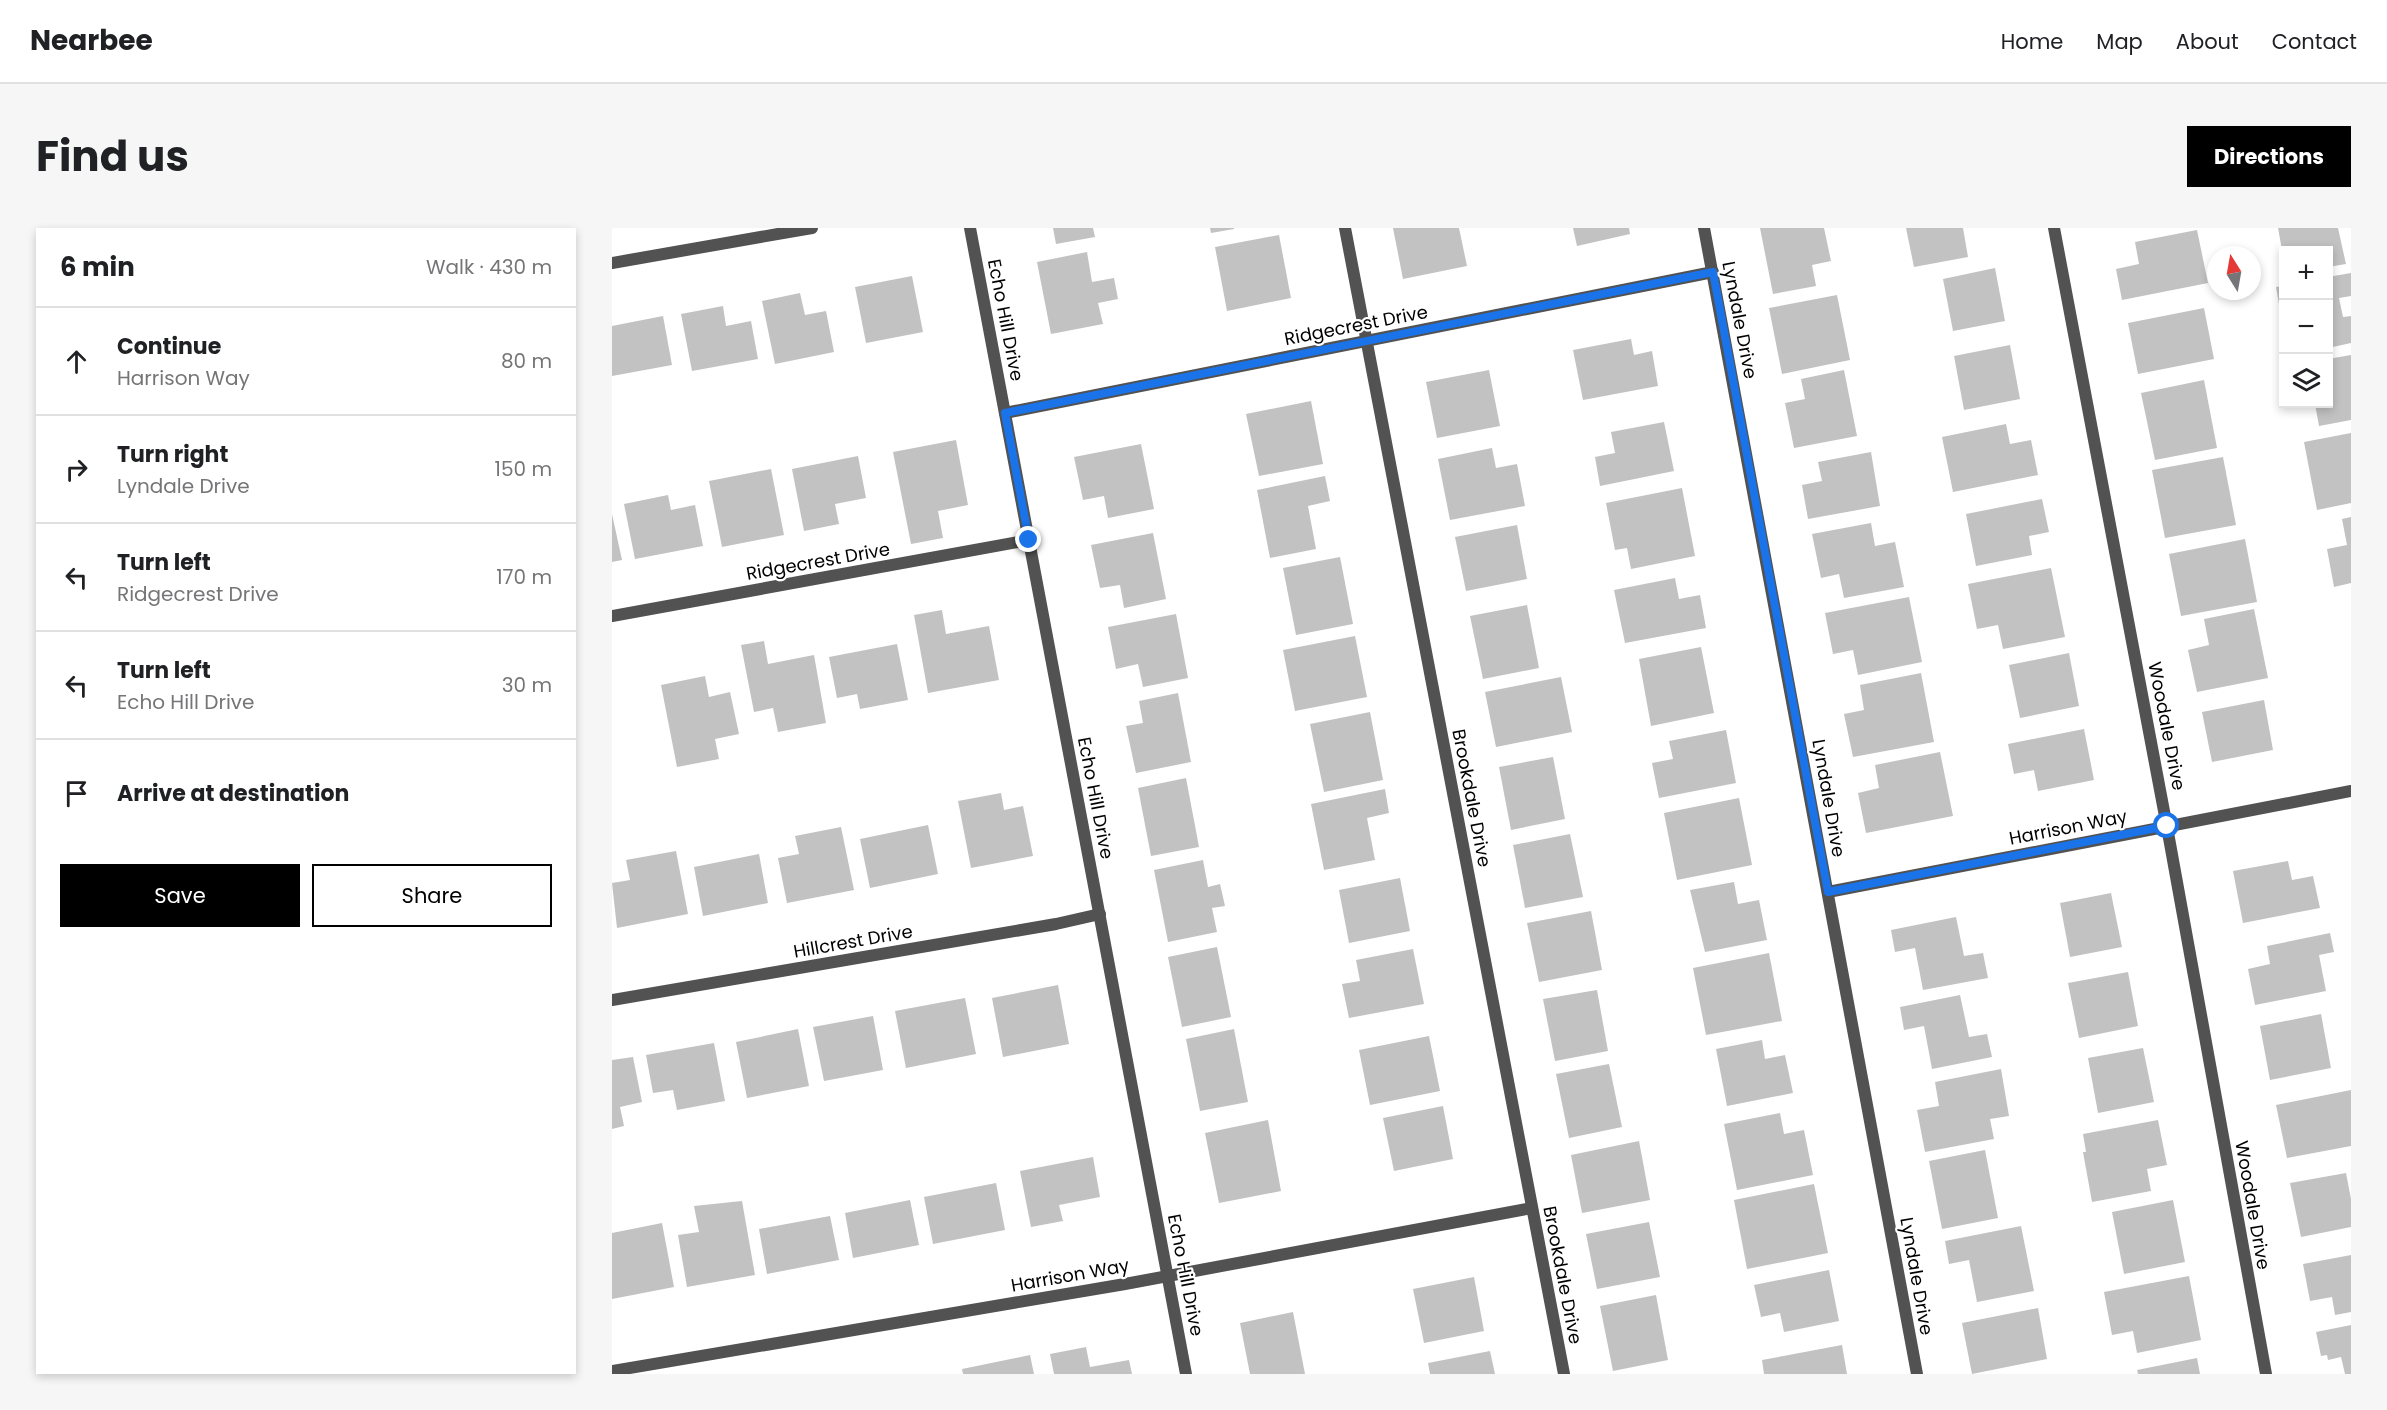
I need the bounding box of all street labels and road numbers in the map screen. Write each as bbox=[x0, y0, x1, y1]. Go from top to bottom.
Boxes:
street label: Echo Hill Drive bbox=[982, 257, 1030, 383]
street label: Lyndale Drive bbox=[1716, 259, 1764, 381]
street label: Ridgecrest Drive bbox=[1282, 299, 1430, 351]
street label: Ridgecrest Drive bbox=[744, 536, 892, 586]
street label: Woodale Drive bbox=[2142, 660, 2192, 792]
street label: Brookdale Drive bbox=[1446, 727, 1498, 869]
street label: Echo Hill Drive bbox=[1072, 735, 1120, 861]
street label: Lyndale Drive bbox=[1806, 737, 1852, 859]
street label: Harrison Way bbox=[2007, 803, 2129, 851]
street label: Hillcrest Drive bbox=[792, 918, 914, 964]
street label: Woodale Drive bbox=[2229, 1139, 2277, 1271]
street label: Brookdale Drive bbox=[1537, 1204, 1589, 1346]
street label: Echo Hill Drive bbox=[1162, 1212, 1210, 1338]
street label: Lyndale Drive bbox=[1894, 1215, 1940, 1337]
street label: Harrison Way bbox=[1009, 1252, 1131, 1298]

